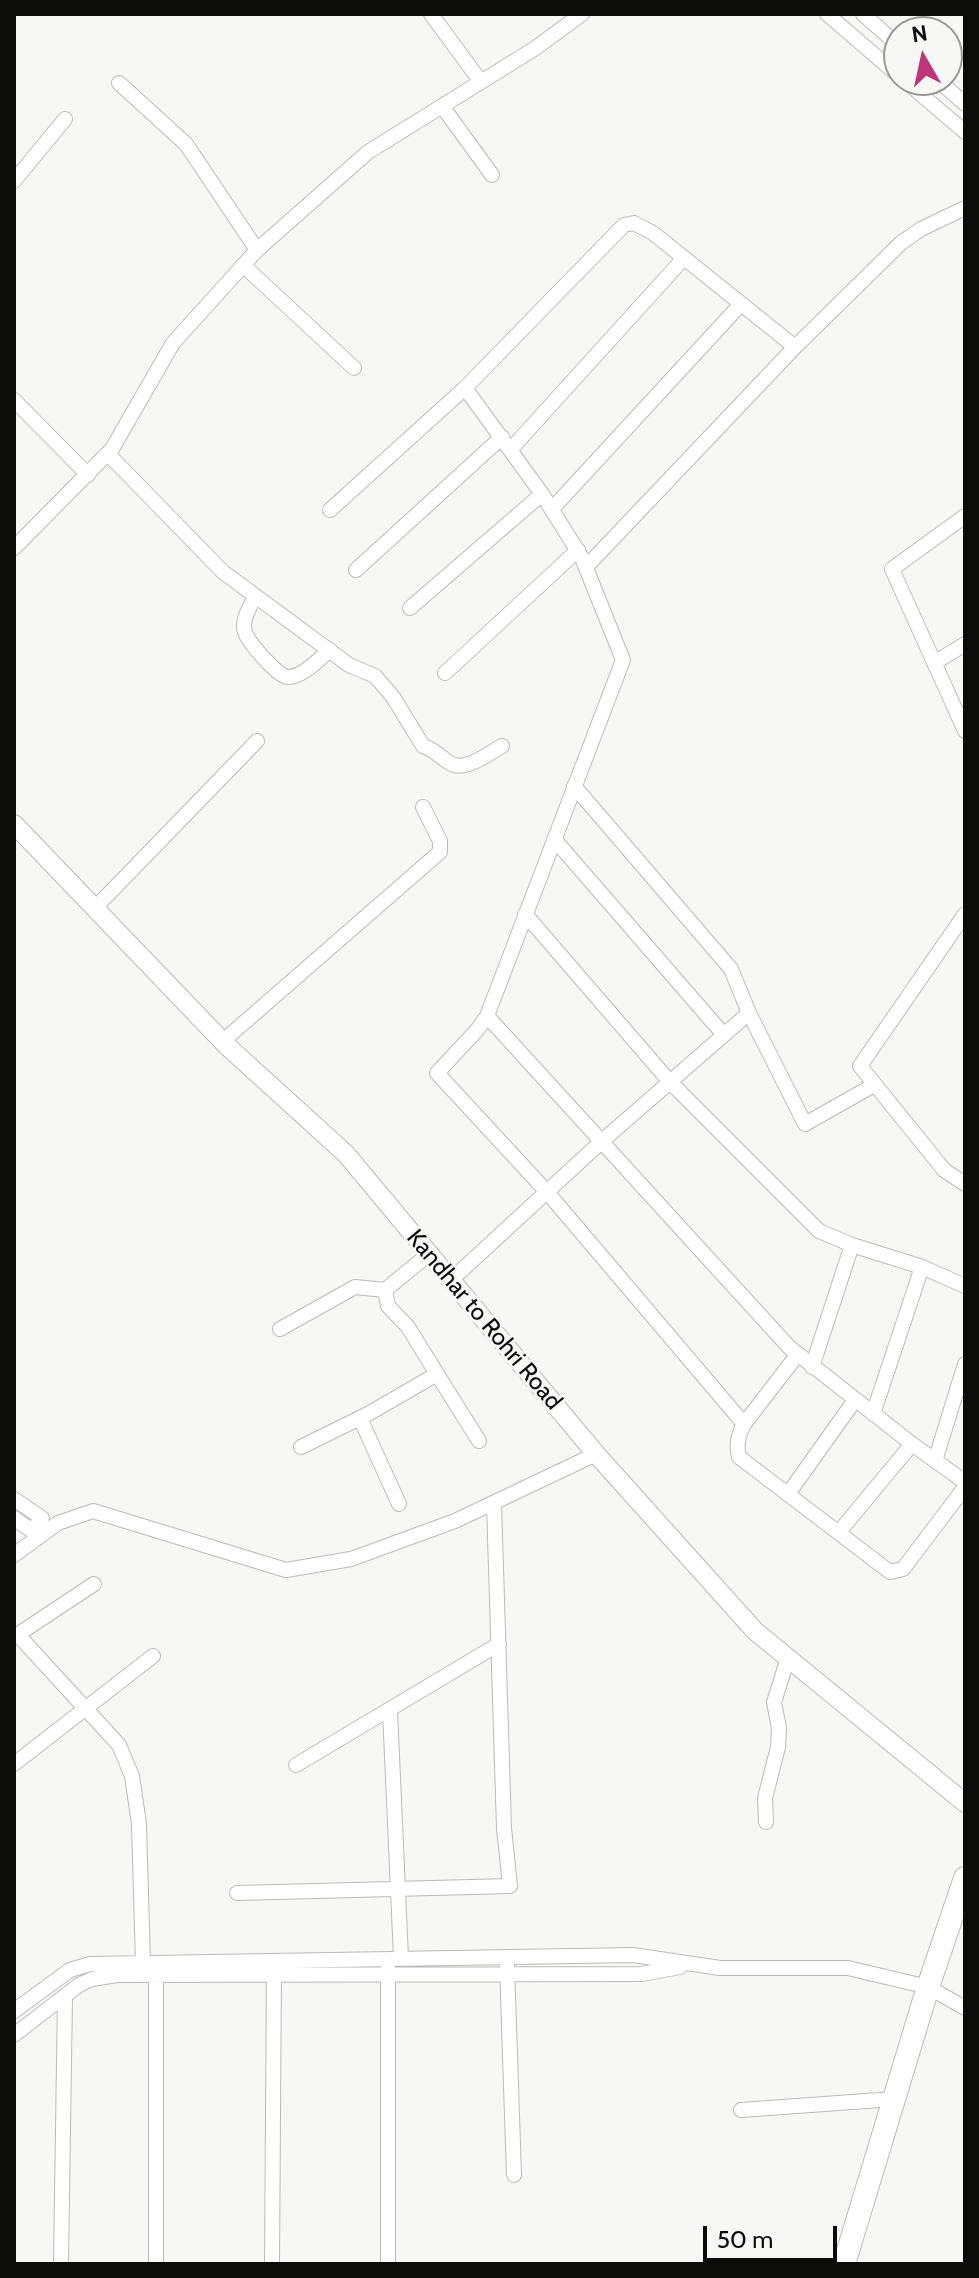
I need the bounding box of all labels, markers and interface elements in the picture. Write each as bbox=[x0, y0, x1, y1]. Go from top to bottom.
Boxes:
north arrow bbox=[883, 16, 963, 96]
text: N bbox=[910, 19, 929, 48]
street label: Kandhar to Rohri Road bbox=[400, 1224, 568, 1416]
scale bar bbox=[707, 2210, 841, 2260]
text: 50 m bbox=[717, 2225, 773, 2254]

